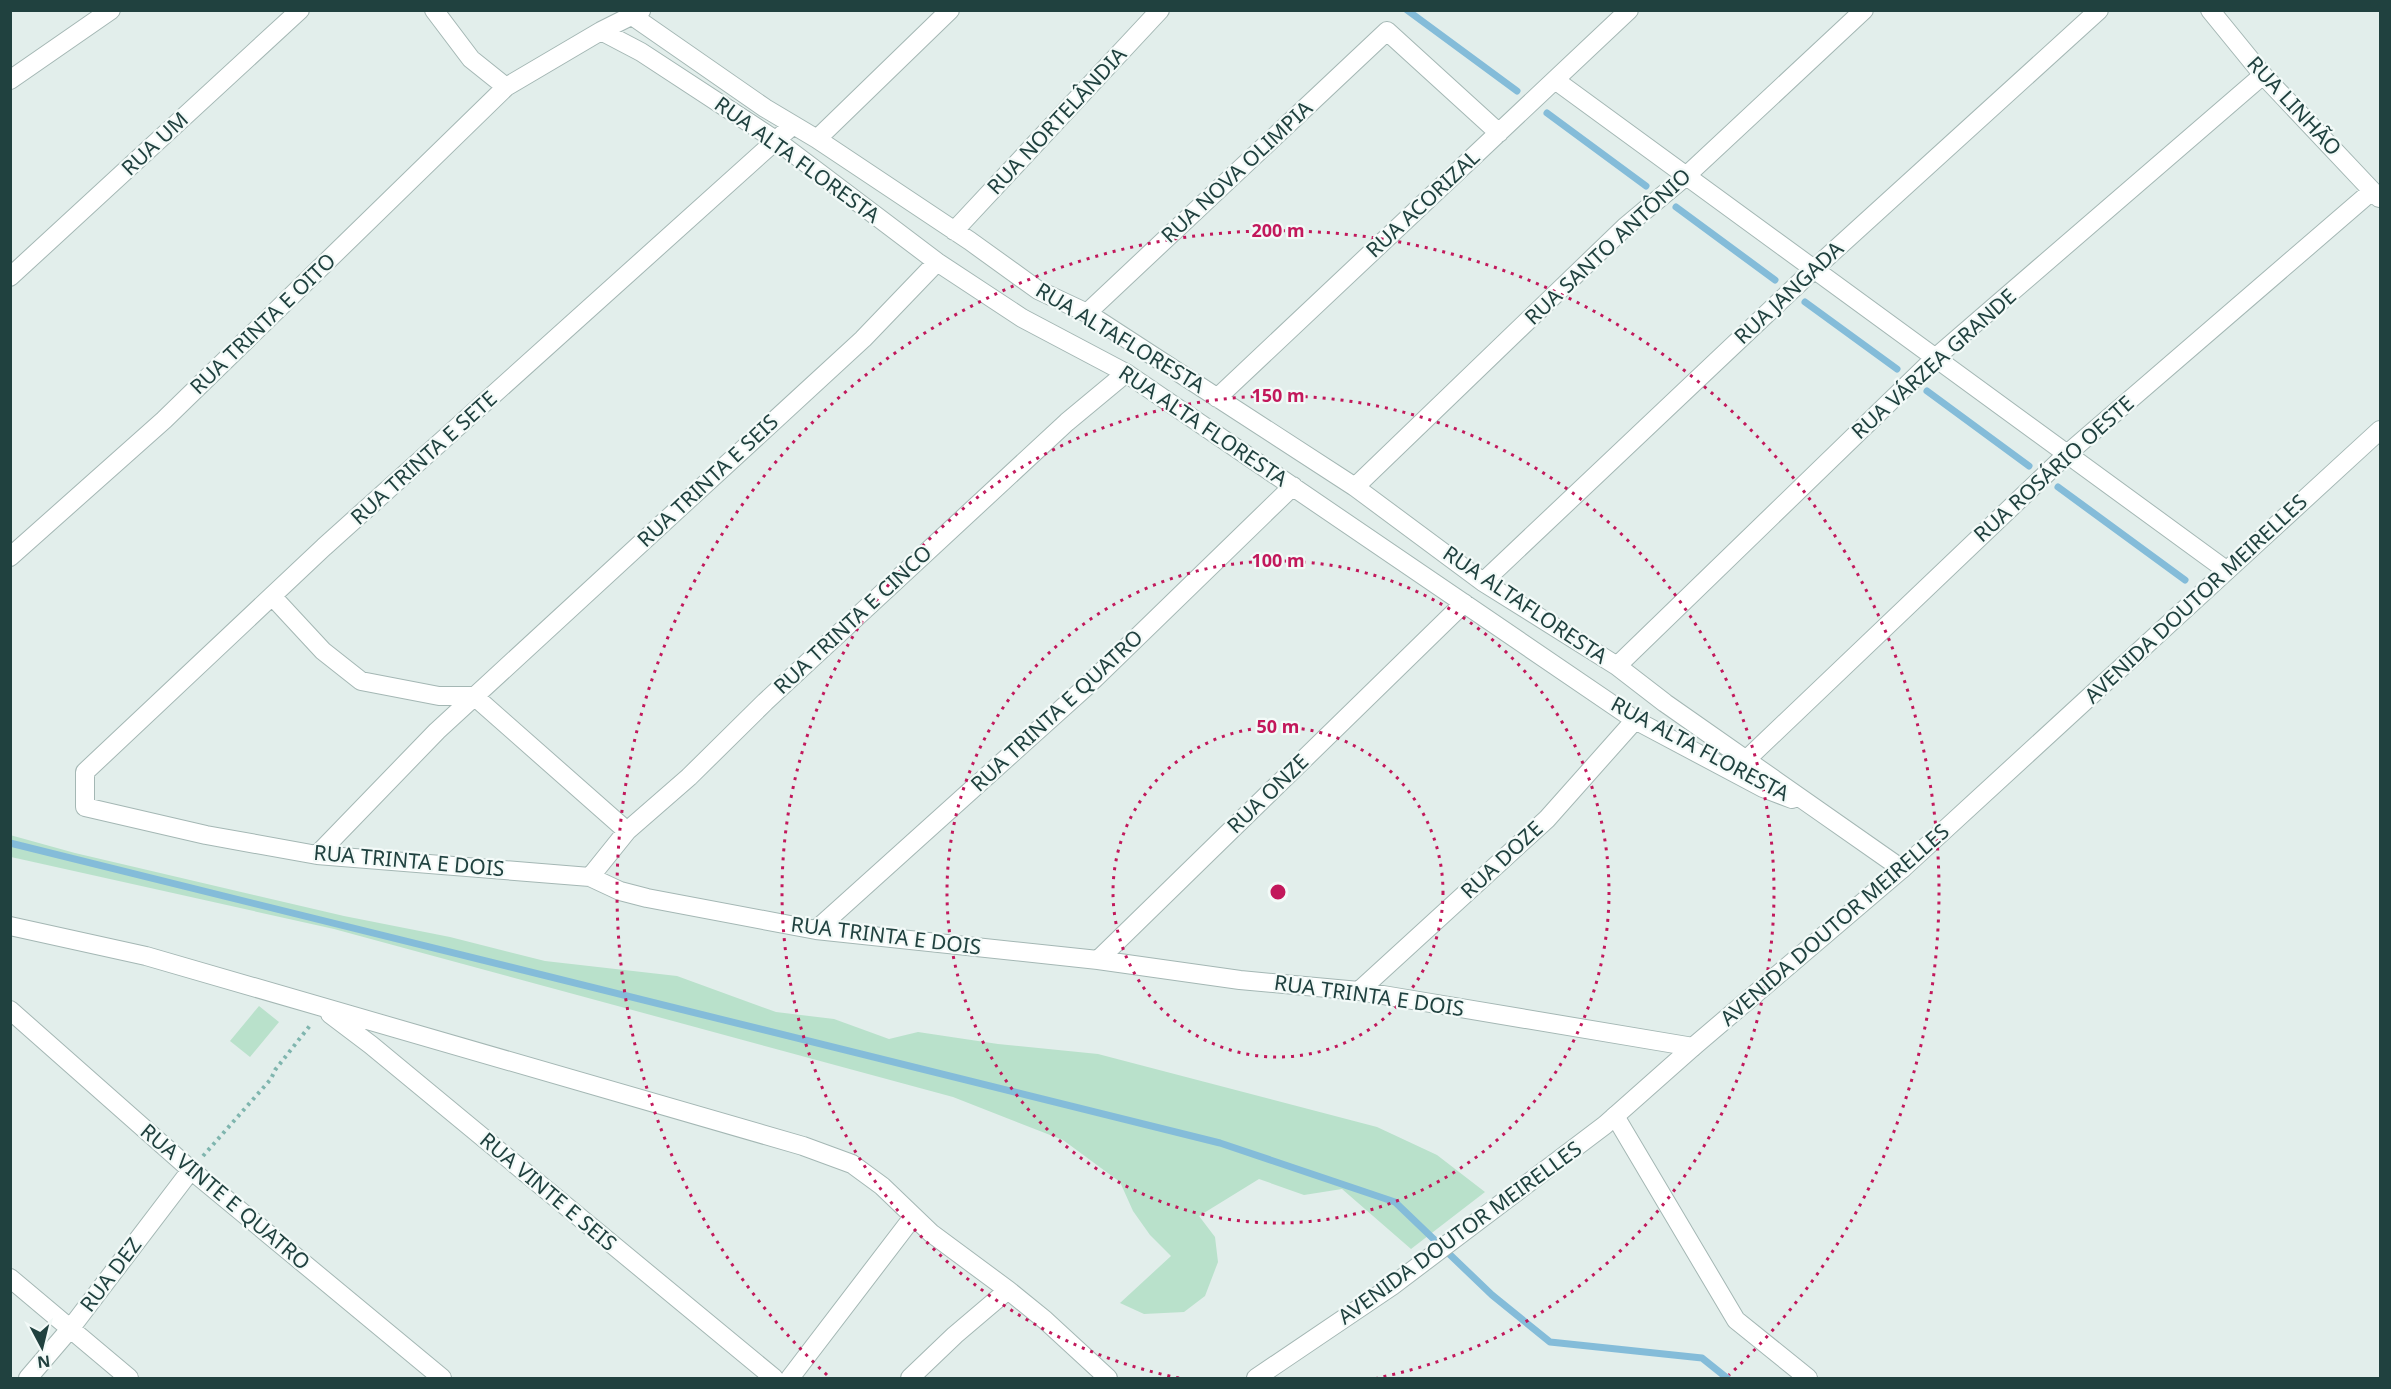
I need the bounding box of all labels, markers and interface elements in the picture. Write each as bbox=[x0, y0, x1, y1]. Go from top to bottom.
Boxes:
street label: RUA NORTELÂNDIA bbox=[981, 40, 1132, 200]
street label: RUA LINHÃO bbox=[2241, 50, 2348, 161]
street label: RUA ALTA FLORESTA bbox=[709, 90, 886, 229]
street label: RUA NOVA OLIMPIA bbox=[1155, 94, 1318, 249]
street label: RUA UM bbox=[115, 105, 194, 181]
street label: RUA ACORIZAL bbox=[1359, 143, 1485, 263]
street label: RUA SANTO ANTÔNIO bbox=[1518, 162, 1696, 331]
text: 200 m bbox=[1251, 218, 1305, 242]
street label: RUA JANGADA bbox=[1728, 234, 1849, 350]
street label: RUA TRINTA E OITO bbox=[183, 246, 341, 400]
street label: RUA ALTAFLORESTA bbox=[1031, 276, 1211, 399]
street label: RUA VÁRZEA GRANDE bbox=[1845, 282, 2022, 445]
street label: RUA ALTA FLORESTA bbox=[1114, 358, 1294, 492]
text: 150 m bbox=[1251, 383, 1305, 407]
street label: RUA TRINTA E SETE bbox=[344, 384, 502, 530]
street label: RUA ROSÁRIO OESTE bbox=[1967, 389, 2139, 548]
street label: RUA TRINTA E SEIS bbox=[631, 408, 784, 553]
street label: AVENIDA DOUTOR MEIRELLES bbox=[2078, 488, 2313, 709]
street label: RUA TRINTA E CINCO bbox=[767, 539, 937, 700]
street label: RUA ALTAFLORESTA bbox=[1438, 539, 1614, 670]
text: 100 m bbox=[1251, 548, 1305, 572]
street label: RUA TRINTA E QUATRO bbox=[964, 623, 1148, 797]
street label: RUA ALTA FLORESTA bbox=[1607, 689, 1795, 807]
text: 50 m bbox=[1257, 714, 1299, 738]
street label: RUA ONZE bbox=[1220, 747, 1314, 839]
street label: RUA DOZE bbox=[1454, 814, 1548, 904]
street label: AVENIDA DOUTOR MEIRELLES bbox=[1714, 817, 1955, 1032]
street label: RUA TRINTA E DOIS bbox=[312, 838, 506, 882]
centre of rings bbox=[1268, 882, 1288, 902]
street label: RUA TRINTA E DOIS bbox=[789, 909, 983, 961]
street label: RUA TRINTA E DOIS bbox=[1272, 968, 1466, 1022]
street label: RUA VINTE E QUATRO bbox=[135, 1117, 316, 1276]
street label: RUA VINTE E SEIS bbox=[474, 1126, 623, 1257]
street label: AVENIDA DOUTOR MEIRELLES bbox=[1332, 1134, 1587, 1330]
street label: RUA DEZ bbox=[73, 1232, 147, 1317]
north arrow bbox=[12, 1317, 72, 1377]
text: N bbox=[36, 1350, 52, 1374]

